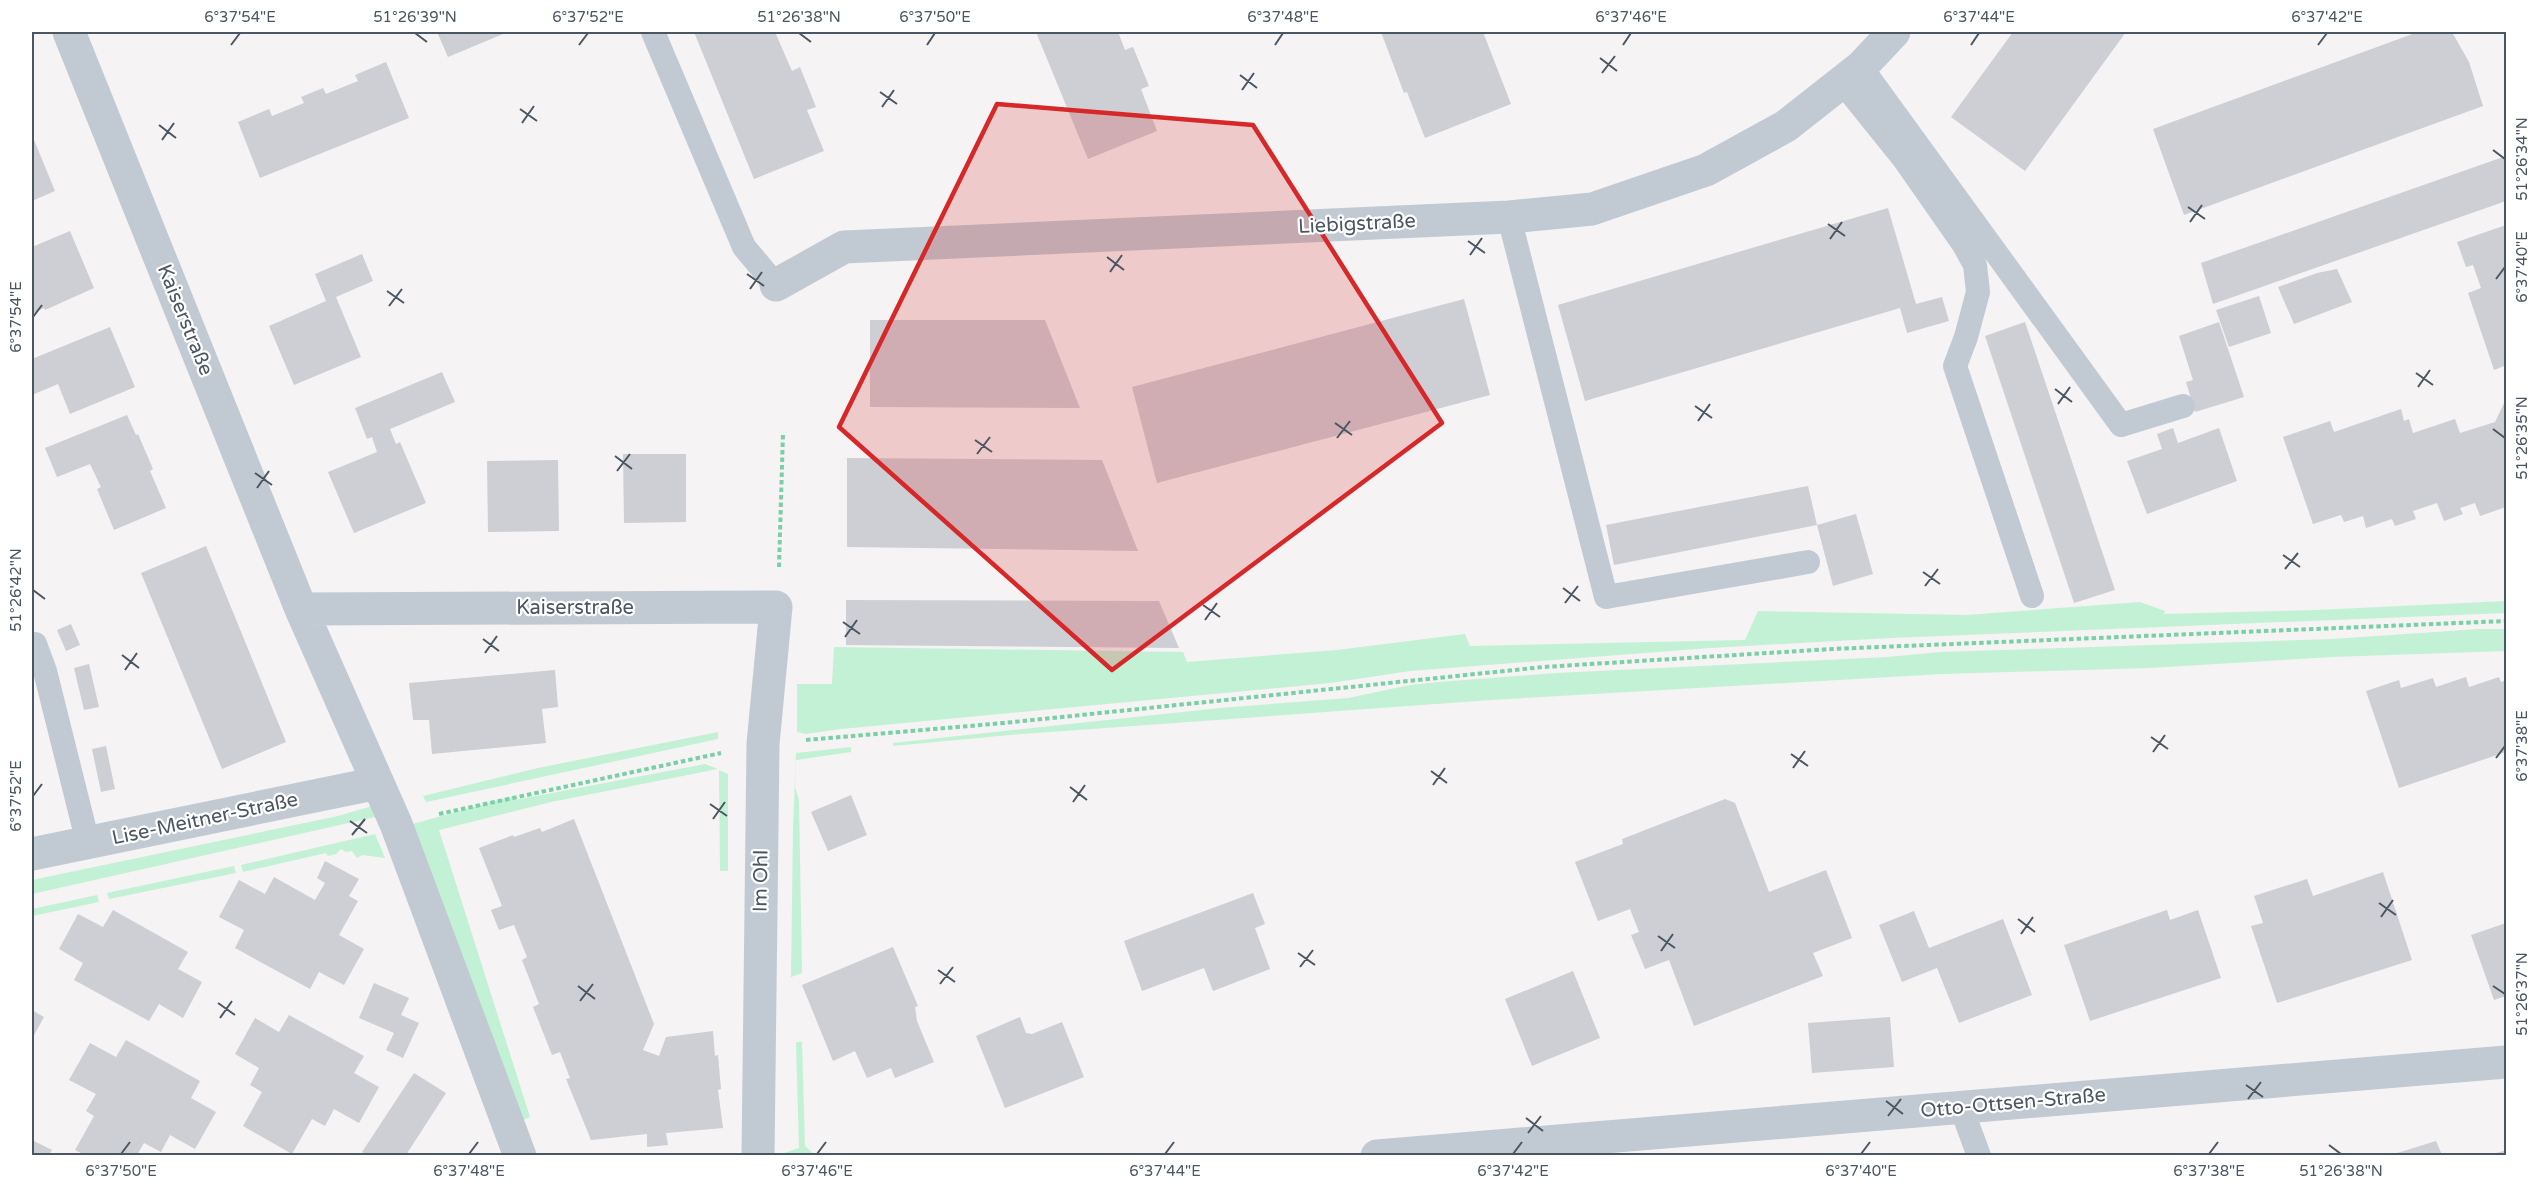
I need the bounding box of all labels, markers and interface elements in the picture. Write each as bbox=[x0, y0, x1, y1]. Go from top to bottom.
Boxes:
text: 6°37'54"E bbox=[204, 8, 276, 26]
text: 51°26'39"N bbox=[373, 8, 457, 26]
text: 6°37'52"E bbox=[552, 8, 624, 26]
text: 51°26'38"N bbox=[757, 8, 841, 26]
text: 6°37'50"E bbox=[899, 8, 971, 26]
text: 6°37'48"E bbox=[1247, 8, 1319, 26]
text: 6°37'46"E bbox=[1595, 8, 1667, 26]
text: 6°37'44"E bbox=[1943, 8, 2015, 26]
text: 6°37'42"E bbox=[2291, 8, 2363, 26]
text: 51°26'34"N bbox=[2513, 117, 2531, 201]
street label: Liebigstraße bbox=[1298, 209, 1416, 239]
text: 6°37'40"E bbox=[2513, 231, 2531, 303]
street label: Kaiserstraße bbox=[152, 261, 218, 379]
text: 6°37'54"E bbox=[7, 281, 25, 353]
text: 51°26'35"N bbox=[2513, 396, 2531, 480]
text: 51°26'42"N bbox=[7, 548, 25, 632]
street label: Kaiserstraße bbox=[516, 596, 634, 620]
text: 6°37'38"E bbox=[2513, 710, 2531, 782]
text: 6°37'52"E bbox=[7, 760, 25, 832]
street label: Lise-Meitner-Straße bbox=[110, 788, 300, 850]
street label: Im Ohl bbox=[748, 850, 774, 912]
text: 51°26'37"N bbox=[2513, 952, 2531, 1036]
street label: Otto-Ottsen-Straße bbox=[1919, 1083, 2107, 1123]
text: 6°37'50"E bbox=[85, 1162, 157, 1180]
text: 6°37'48"E bbox=[433, 1162, 505, 1180]
text: 6°37'46"E bbox=[781, 1162, 853, 1180]
text: 6°37'44"E bbox=[1129, 1162, 1201, 1180]
text: 6°37'42"E bbox=[1477, 1162, 1549, 1180]
text: 6°37'40"E bbox=[1825, 1162, 1897, 1180]
text: 6°37'38"E bbox=[2173, 1162, 2245, 1180]
text: 51°26'38"N bbox=[2299, 1162, 2383, 1180]

